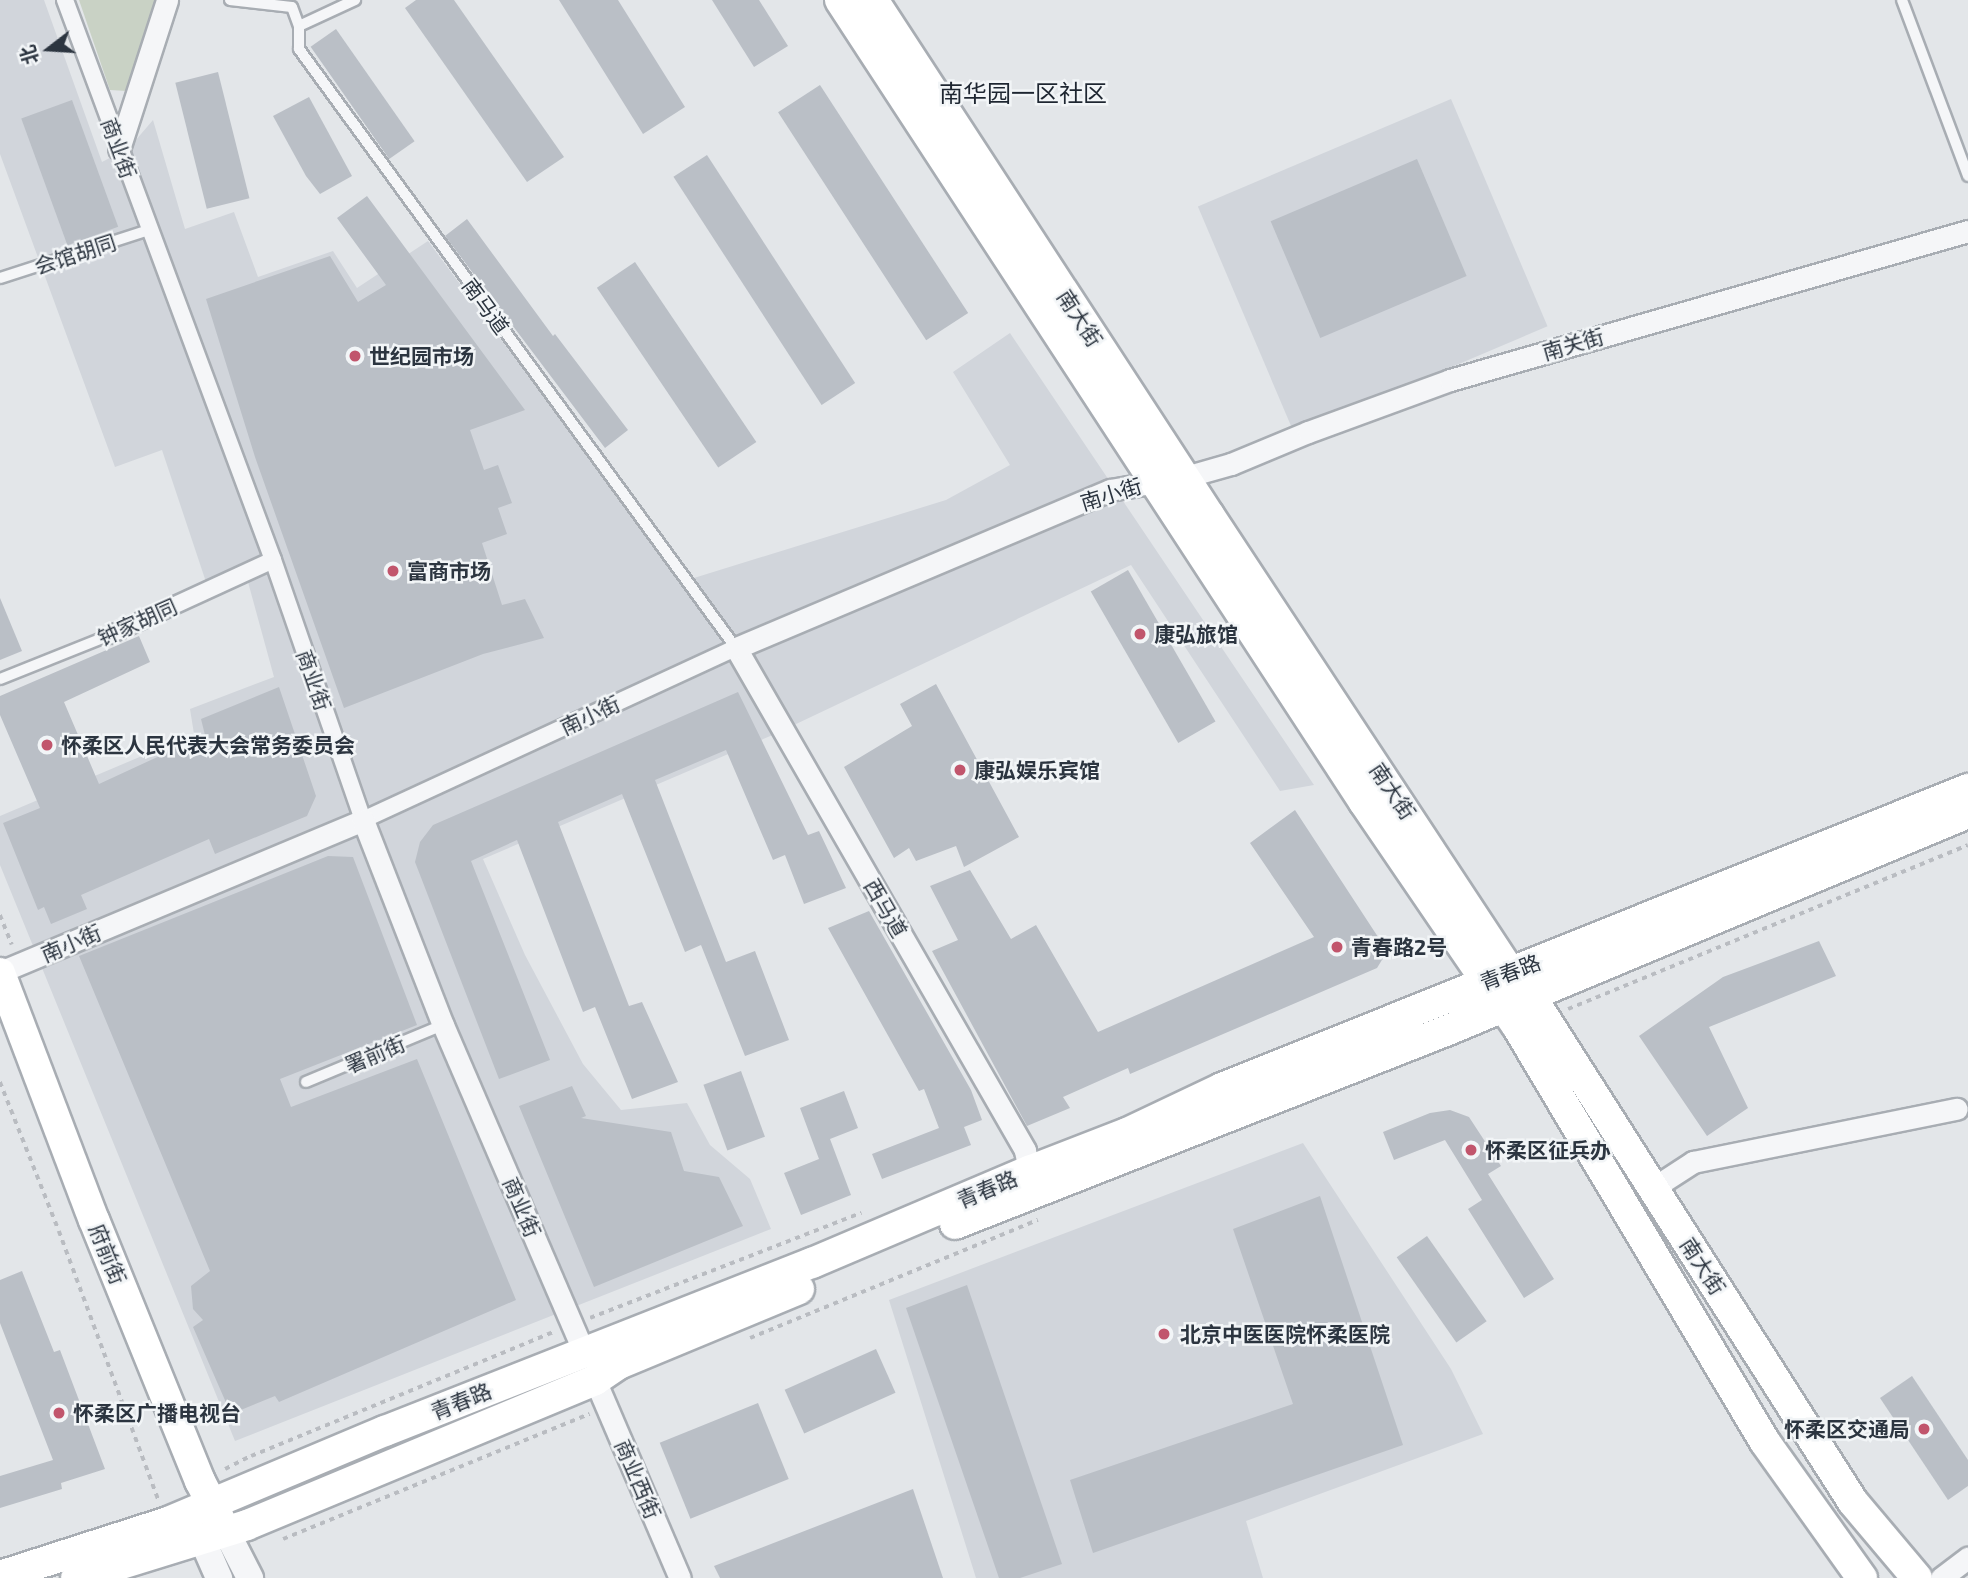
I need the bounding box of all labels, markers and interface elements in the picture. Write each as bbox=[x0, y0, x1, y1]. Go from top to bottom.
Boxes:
north arrow bbox=[14, 14, 84, 84]
text: 北 bbox=[15, 43, 42, 68]
district label: 南华园一区社区 bbox=[939, 79, 1107, 107]
street label: 商业街 bbox=[96, 114, 142, 182]
street label: 会馆胡同 bbox=[31, 229, 119, 279]
street label: 南马道 bbox=[457, 273, 515, 339]
street label: 南大街 bbox=[1052, 285, 1108, 351]
street label: 南关街 bbox=[1539, 323, 1607, 365]
place label: 世纪园市场 bbox=[369, 343, 474, 369]
marker: 世纪园市场 bbox=[347, 348, 363, 364]
street label: 南小街 bbox=[1077, 473, 1145, 515]
place label: 富商市场 bbox=[407, 558, 491, 584]
marker: 富商市场 bbox=[385, 563, 401, 579]
street label: 钟家胡同 bbox=[94, 593, 180, 651]
place label: 康弘旅馆 bbox=[1154, 621, 1238, 647]
marker: 康弘旅馆 bbox=[1132, 626, 1148, 642]
street label: 商业街 bbox=[292, 646, 336, 714]
street label: 南小街 bbox=[556, 690, 624, 740]
place label: 怀柔区人民代表大会常务委员会 bbox=[61, 732, 355, 758]
marker: 怀柔区人民代表大会常务委员会 bbox=[39, 737, 55, 753]
place label: 康弘娱乐宾馆 bbox=[974, 757, 1100, 783]
street label: 南大街 bbox=[1365, 758, 1421, 824]
marker: 康弘娱乐宾馆 bbox=[952, 762, 968, 778]
street label: 西马道 bbox=[859, 874, 913, 942]
street label: 南小街 bbox=[37, 919, 105, 967]
place label: 青春路2号 bbox=[1351, 934, 1447, 960]
marker: 青春路2号 bbox=[1329, 939, 1345, 955]
street label: 青春路 bbox=[1476, 949, 1544, 995]
street label: 署前街 bbox=[341, 1030, 409, 1078]
place label: 怀柔区征兵办 bbox=[1485, 1137, 1611, 1163]
marker: 怀柔区征兵办 bbox=[1463, 1142, 1479, 1158]
street label: 青春路 bbox=[953, 1165, 1021, 1213]
street label: 商业街 bbox=[498, 1173, 546, 1241]
street label: 府前街 bbox=[85, 1220, 131, 1288]
street label: 南大街 bbox=[1675, 1233, 1731, 1299]
place label: 北京中医医院怀柔医院 bbox=[1180, 1321, 1390, 1347]
marker: 北京中医医院怀柔医院 bbox=[1154, 1324, 1174, 1344]
street label: 青春路 bbox=[427, 1378, 495, 1424]
place label: 怀柔区广播电视台 bbox=[73, 1400, 241, 1426]
marker: 怀柔区广播电视台 bbox=[51, 1405, 67, 1421]
place label: 怀柔区交通局 bbox=[1784, 1416, 1910, 1442]
marker: 怀柔区交通局 bbox=[1916, 1421, 1932, 1437]
street label: 商业西街 bbox=[610, 1435, 666, 1523]

